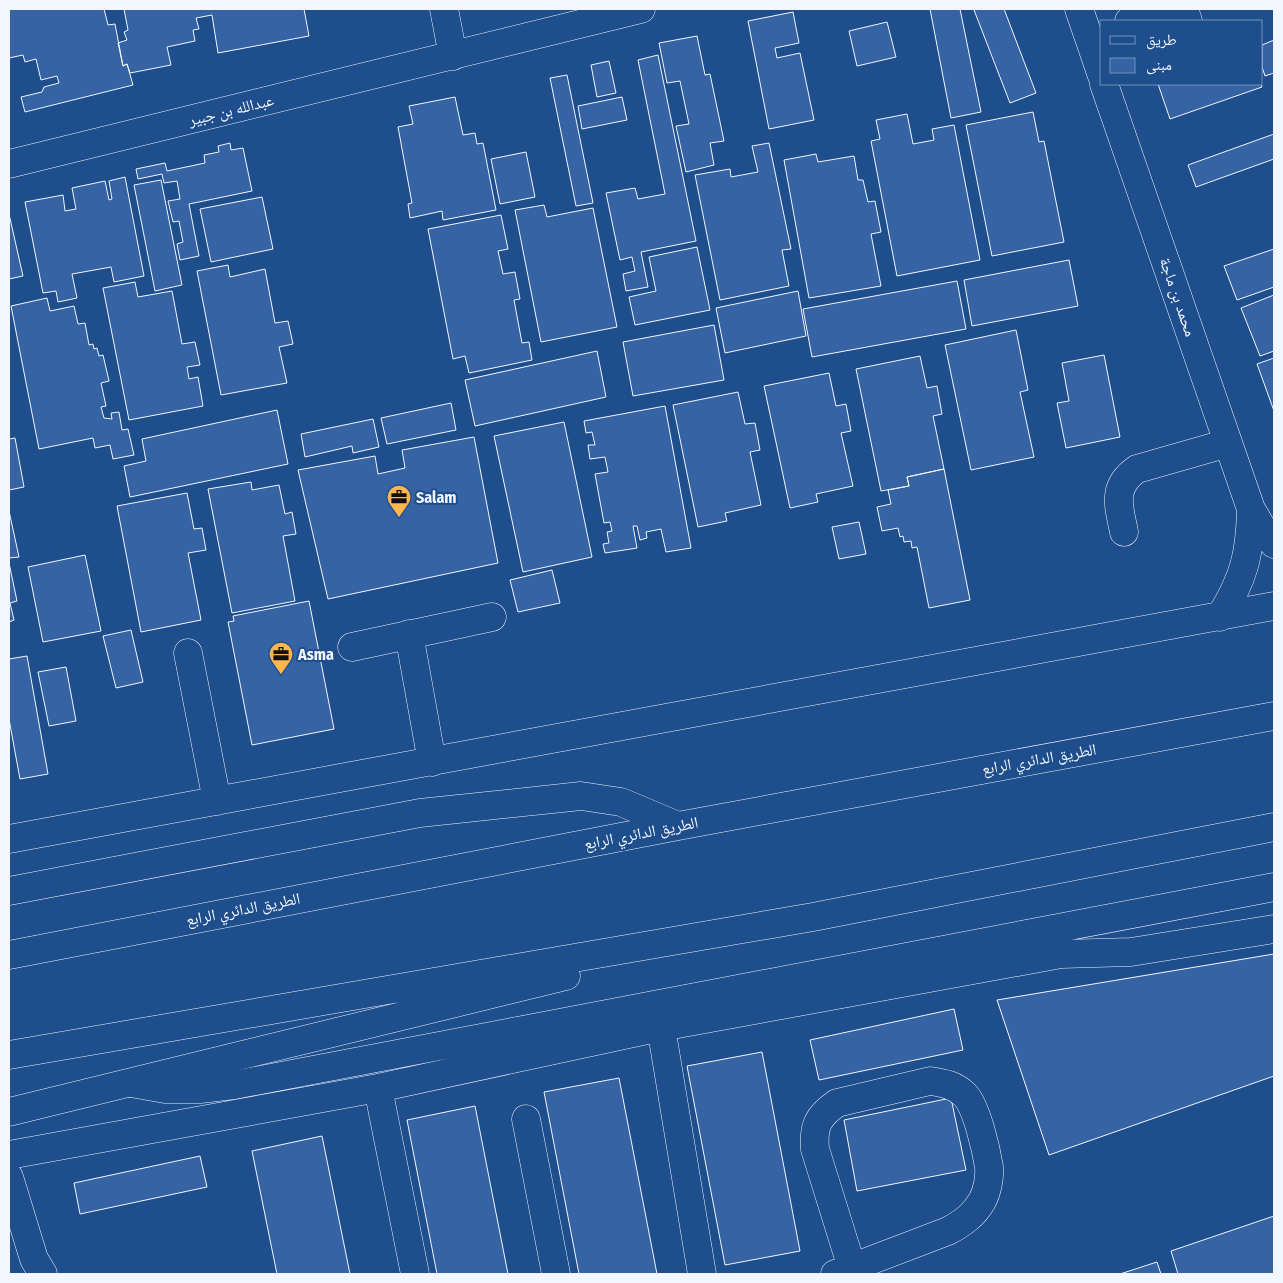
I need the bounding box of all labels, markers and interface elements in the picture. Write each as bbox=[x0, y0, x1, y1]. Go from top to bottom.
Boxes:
legend bbox=[1100, 20, 1263, 85]
text: طريق bbox=[1146, 31, 1177, 50]
text: مبنى bbox=[1146, 56, 1172, 75]
street label: عبدالله بن جبير bbox=[186, 90, 276, 131]
street label: محمد بن ماجة bbox=[1155, 255, 1200, 339]
office icon: Salam bbox=[386, 484, 412, 518]
place label: Salam bbox=[416, 488, 457, 507]
office icon: Asma bbox=[268, 641, 294, 675]
place label: Asma bbox=[297, 645, 334, 664]
street label: الطريق الدائري الرابع bbox=[980, 740, 1098, 781]
street label: الطريق الدائري الرابع bbox=[582, 813, 700, 856]
street label: الطريق الدائري الرابع bbox=[184, 889, 302, 932]

